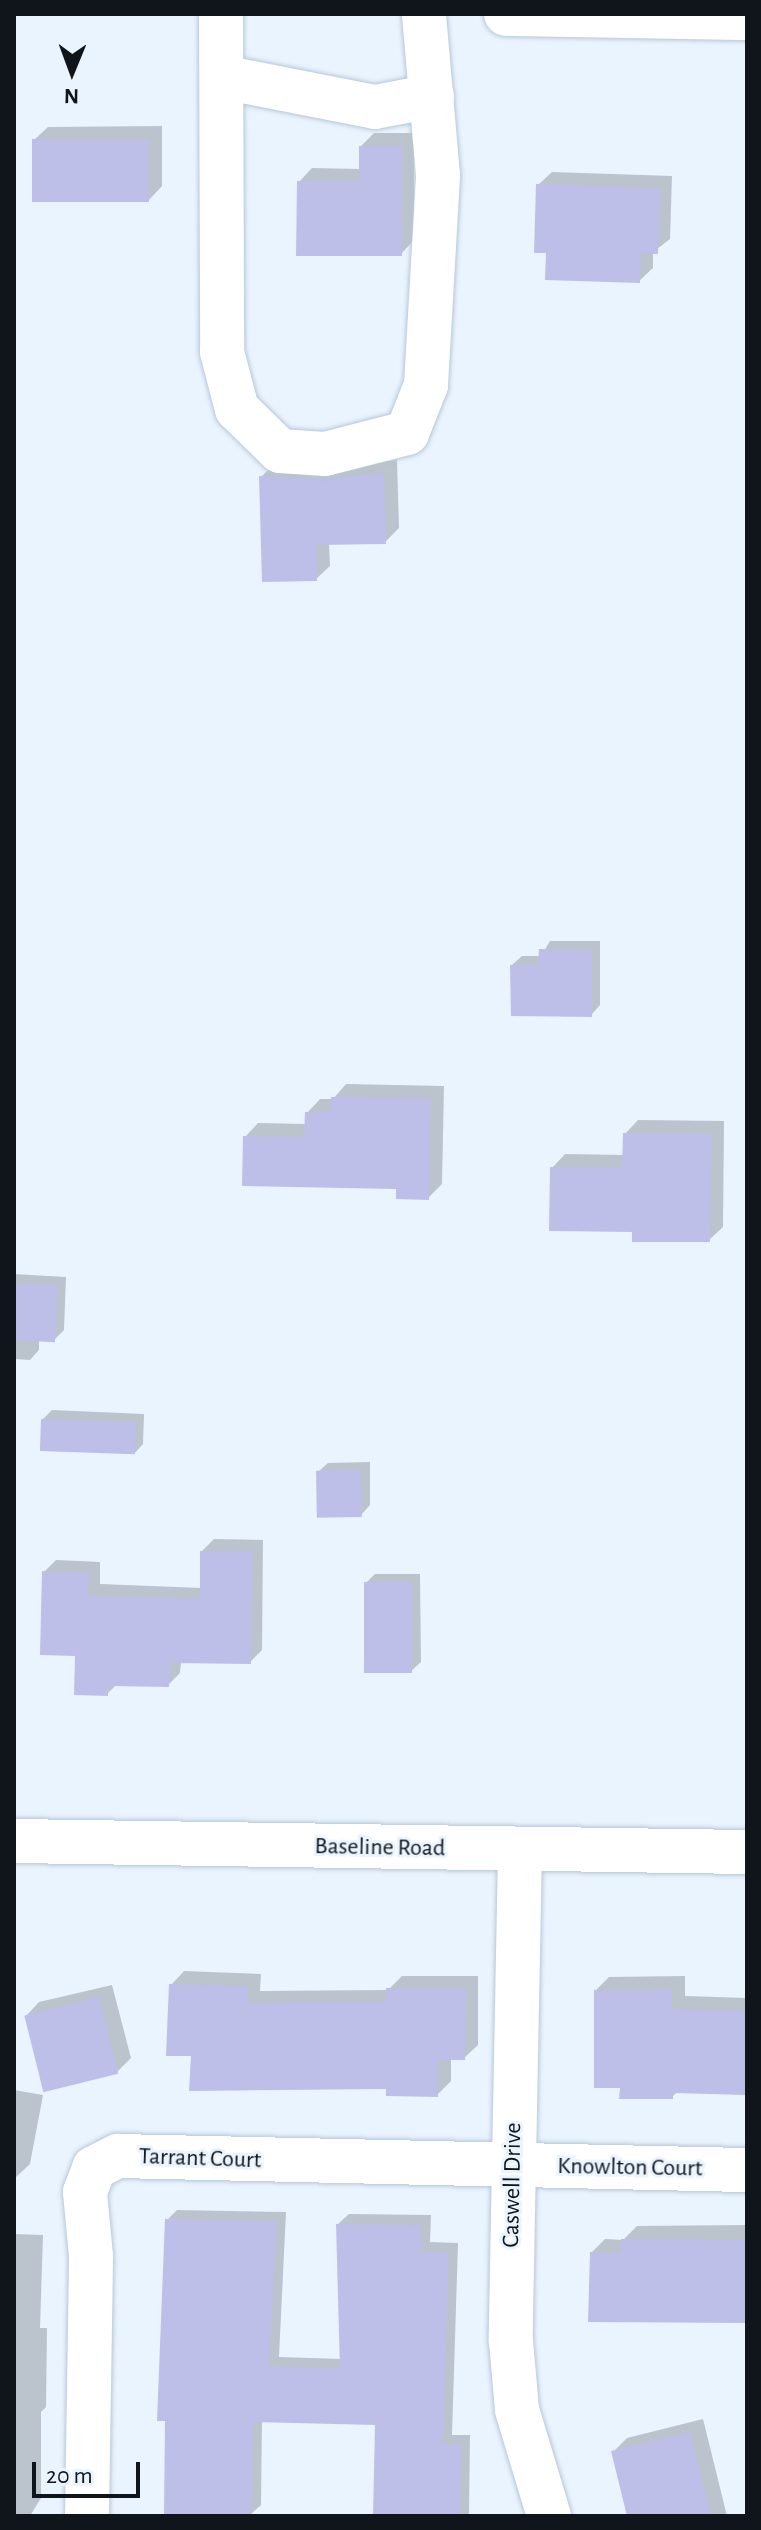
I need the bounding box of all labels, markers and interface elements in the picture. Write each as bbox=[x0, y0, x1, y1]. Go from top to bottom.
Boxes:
north arrow bbox=[32, 32, 112, 112]
text: N bbox=[64, 85, 79, 107]
street label: Baseline Road bbox=[314, 1832, 446, 1864]
street label: Caswell Drive bbox=[498, 2122, 528, 2248]
street label: Tarrant Court bbox=[138, 2142, 262, 2176]
street label: Knowlton Court bbox=[557, 2152, 703, 2184]
scale bar bbox=[36, 2446, 144, 2496]
text: 20 m bbox=[46, 2464, 93, 2488]

